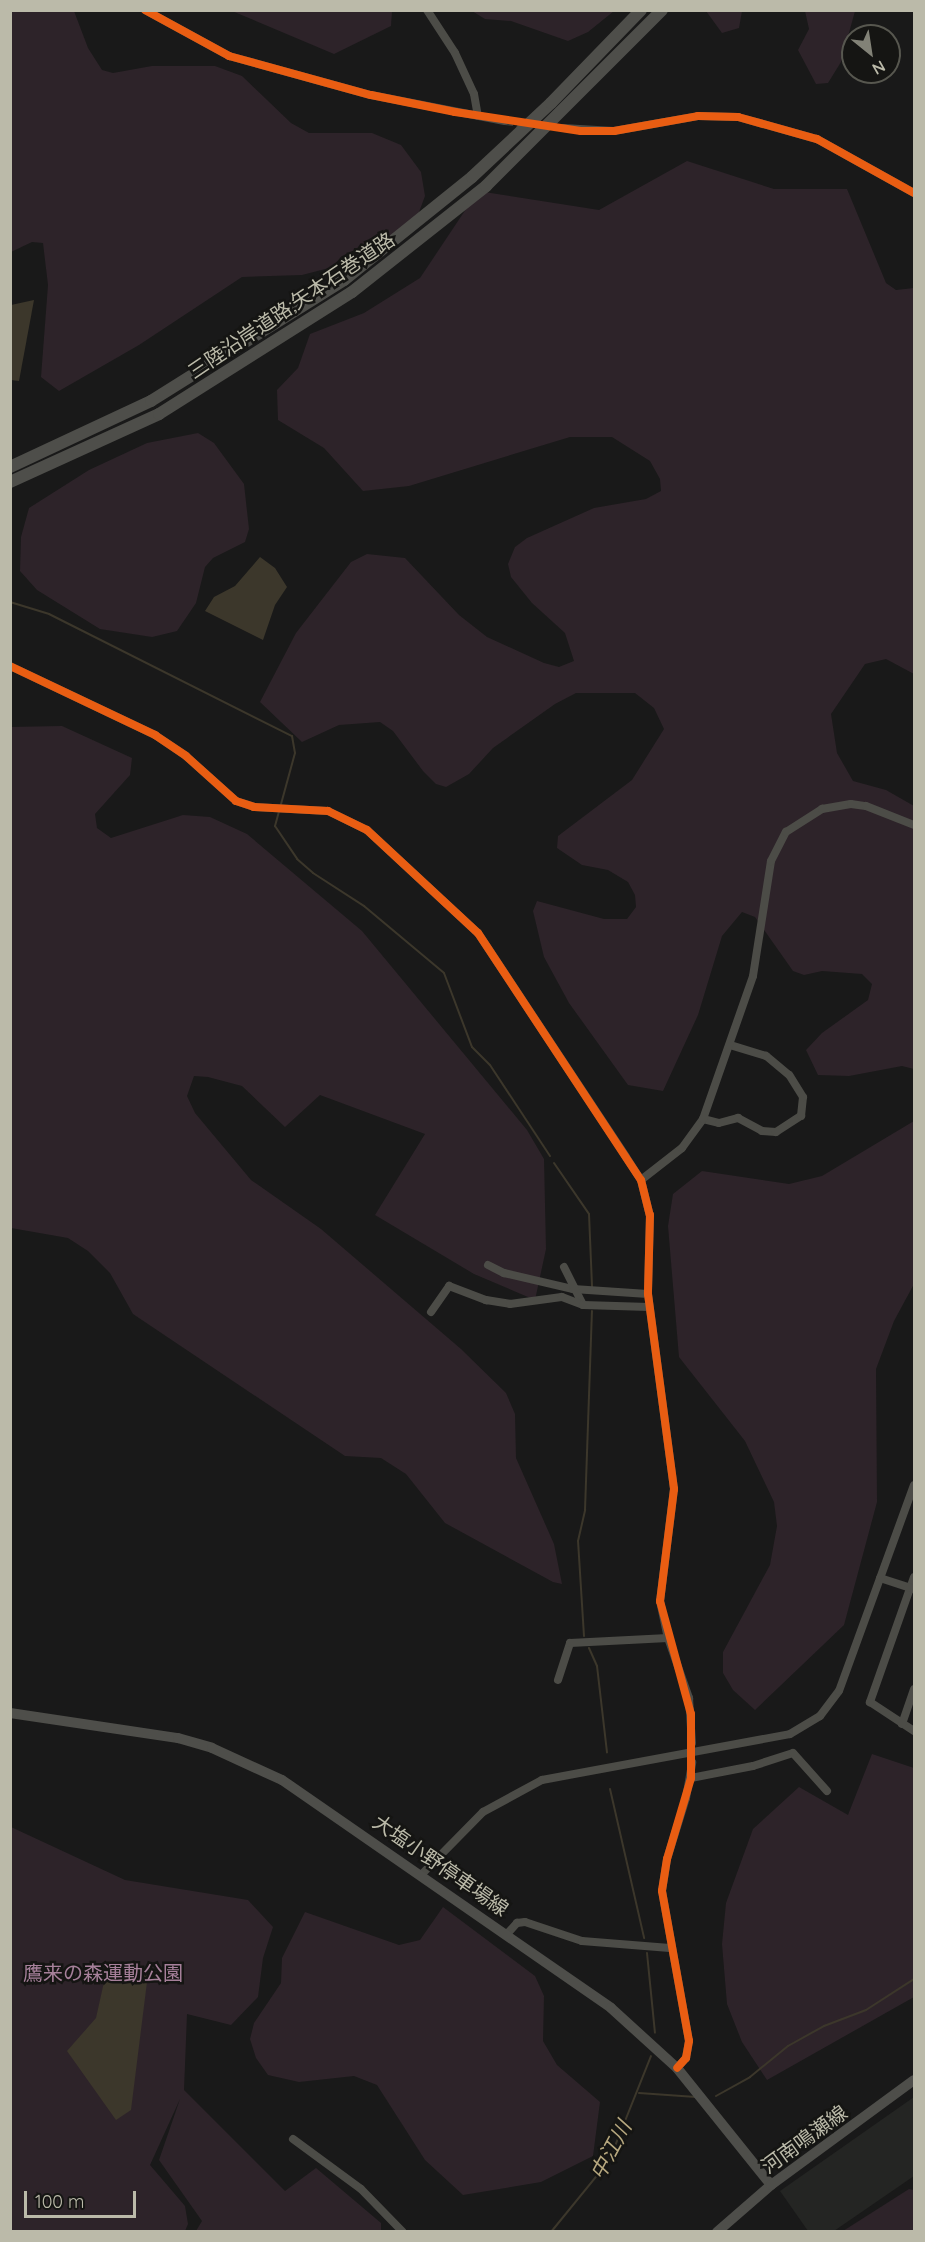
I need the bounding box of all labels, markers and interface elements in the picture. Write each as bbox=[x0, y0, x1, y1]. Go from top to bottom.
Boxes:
north arrow bbox=[841, 24, 901, 84]
text: N bbox=[869, 56, 889, 79]
street label: 三陸沿岸道路;矢本石巻道路 bbox=[183, 227, 399, 383]
street label: 大塩小野停車場線 bbox=[369, 1809, 513, 1921]
park label: 鷹来の森運動公園 bbox=[23, 1960, 183, 1984]
street label: 河南鳴瀬線 bbox=[756, 2100, 852, 2178]
water label: 中江川 bbox=[584, 2116, 636, 2184]
scale bar bbox=[27, 2179, 140, 2217]
text: 100 m bbox=[35, 2190, 84, 2213]

